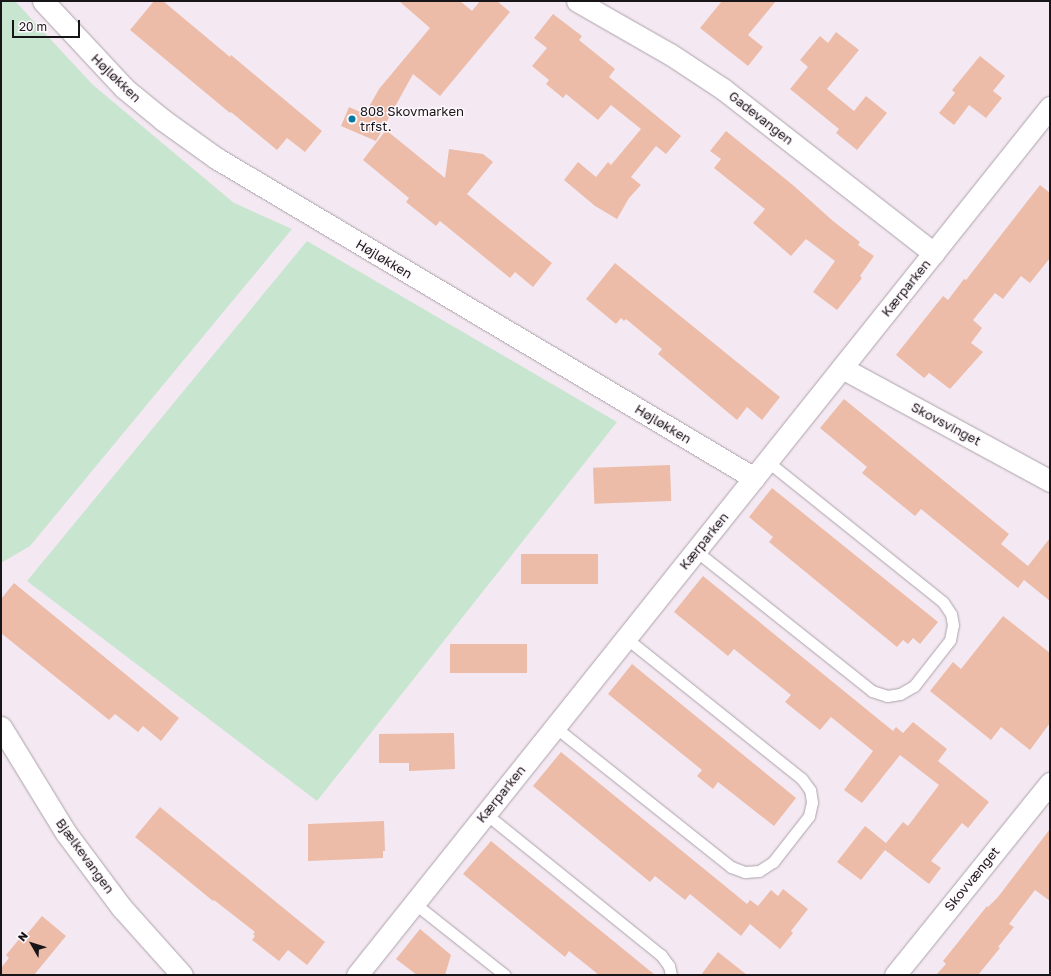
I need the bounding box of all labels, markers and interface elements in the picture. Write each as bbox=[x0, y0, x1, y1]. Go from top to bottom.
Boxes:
scale bar bbox=[14, 12, 82, 38]
text: 20 m bbox=[19, 19, 47, 34]
street label: Højløkken bbox=[88, 51, 144, 105]
street label: Gadevangen bbox=[726, 88, 796, 148]
place label: 808 Skovmarken trfst. bbox=[360, 104, 464, 135]
marker: 808 Skovmarken trfst. bbox=[347, 114, 357, 124]
street label: Højløkken bbox=[353, 236, 415, 282]
street label: Kærparken bbox=[878, 256, 934, 320]
street label: Skovsvinget bbox=[909, 399, 983, 449]
street label: Højløkken bbox=[632, 401, 694, 447]
street label: Kærparken bbox=[676, 509, 732, 573]
street label: Kærparken bbox=[473, 762, 529, 826]
street label: Bjælkevangen bbox=[53, 816, 117, 896]
street label: Skovvænget bbox=[941, 844, 1003, 914]
north arrow bbox=[12, 924, 52, 964]
text: N bbox=[15, 929, 30, 943]

